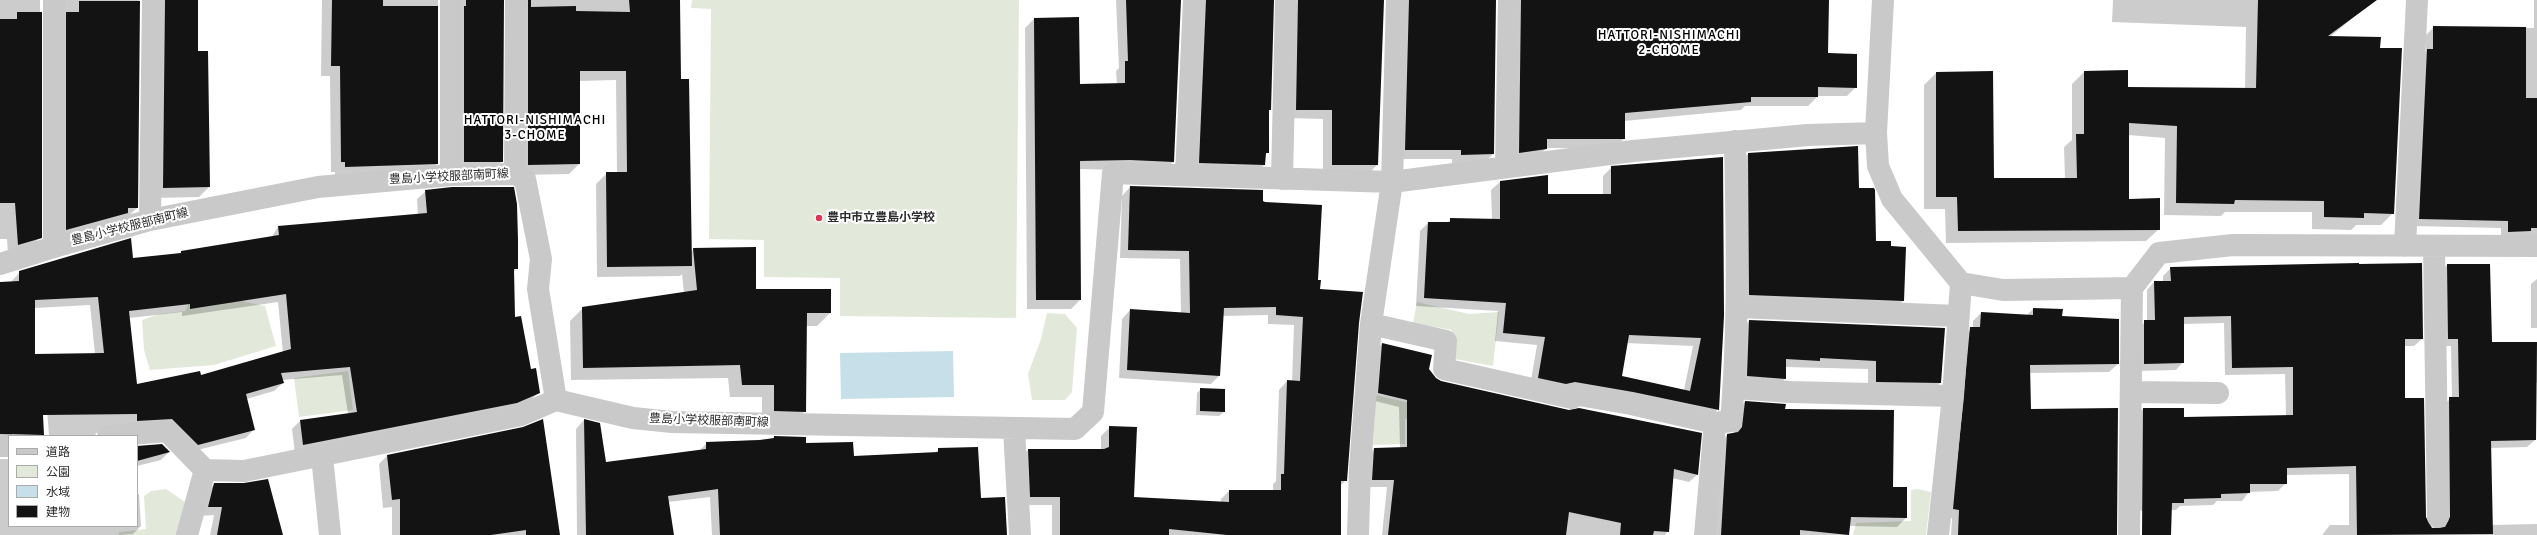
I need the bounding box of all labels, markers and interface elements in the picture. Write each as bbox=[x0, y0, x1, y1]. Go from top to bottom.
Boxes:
district label: HATTORI-NISHIMACHI 2-CHOME bbox=[1598, 28, 1740, 59]
district label: HATTORI-NISHIMACHI 3-CHOME bbox=[464, 113, 606, 144]
street label: 豊島小学校服部南町線 bbox=[389, 167, 509, 187]
street label: 豊島小学校服部南町線 bbox=[70, 205, 190, 249]
place label: 豊中市立豊島小学校 bbox=[827, 211, 935, 225]
marker: 豊中市立豊島小学校 bbox=[814, 213, 824, 223]
street label: 豊島小学校服部南町線 bbox=[649, 412, 769, 430]
legend bbox=[8, 435, 138, 527]
text: 道路 bbox=[46, 445, 70, 460]
text: 公園 bbox=[46, 465, 70, 480]
text: 水域 bbox=[46, 485, 70, 500]
text: 建物 bbox=[46, 505, 70, 520]

